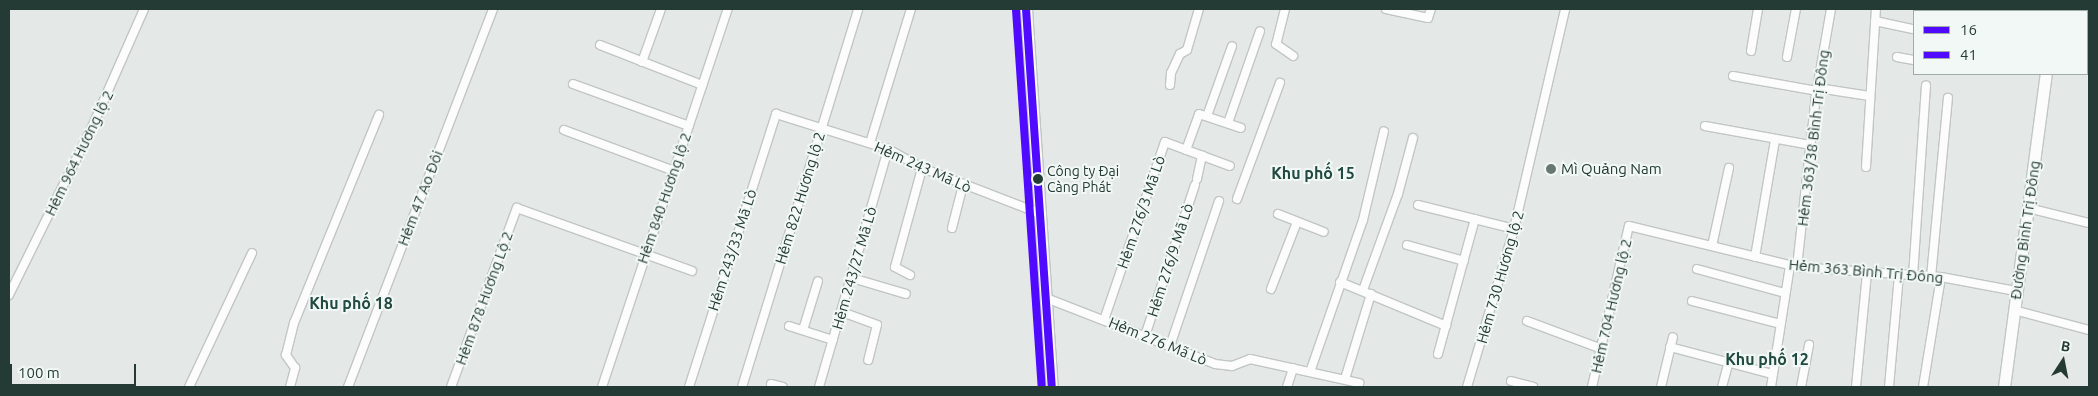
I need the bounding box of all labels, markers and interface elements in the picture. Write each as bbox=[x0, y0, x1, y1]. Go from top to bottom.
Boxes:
legend bbox=[1913, 10, 2088, 75]
text: 16 bbox=[1960, 21, 1977, 38]
text: 41 bbox=[1960, 46, 1977, 63]
street label: Hẻm 363/38 Bình Trị Đông bbox=[1793, 49, 1833, 227]
street label: Hẻm 964 Hương lộ 2 bbox=[41, 87, 117, 219]
street label: Hẻm 840 Hương lộ 2 bbox=[633, 130, 695, 266]
street label: Hẻm 822 Hương lộ 2 bbox=[771, 130, 829, 266]
street label: Hẻm 243 Mã Lò bbox=[872, 138, 974, 196]
street label: Hẻm 47 Ao Đôi bbox=[394, 148, 446, 248]
street label: Hẻm 276/3 Mã Lò bbox=[1113, 153, 1169, 271]
street label: Đường Bình Trị Đông bbox=[2006, 159, 2044, 301]
place label: Mì Quảng Nam bbox=[1561, 160, 1662, 178]
place label: Công ty Đại Càng Phát bbox=[1047, 163, 1119, 196]
district label: Khu phố 15 bbox=[1271, 163, 1355, 183]
marker: Mì Quảng Nam bbox=[1545, 163, 1557, 175]
marker: Công ty Đại Càng Phát bbox=[1033, 174, 1043, 184]
street label: Hẻm 243/33 Mã Lò bbox=[704, 187, 760, 313]
street label: Hẻm 276/9 Mã Lò bbox=[1143, 201, 1197, 319]
street label: Hẻm 243/27 Mã Lò bbox=[828, 204, 880, 332]
street label: Hẻm 730 Hương lộ 2 bbox=[1472, 209, 1528, 345]
street label: Hẻm 878 Hương Lộ 2 bbox=[451, 229, 517, 367]
street label: Hẻm 704 Hương lộ 2 bbox=[1587, 237, 1635, 375]
street label: Hẻm 363 Bình Trị Đông bbox=[1788, 255, 1944, 287]
district label: Khu phố 18 bbox=[309, 293, 393, 313]
street label: Hẻm 276 Mã Lò bbox=[1106, 313, 1210, 369]
north arrow bbox=[2038, 336, 2088, 386]
text: B bbox=[2060, 338, 2072, 355]
district label: Khu phố 12 bbox=[1725, 349, 1809, 369]
scale bar bbox=[12, 354, 139, 386]
text: 100 m bbox=[18, 364, 60, 381]

